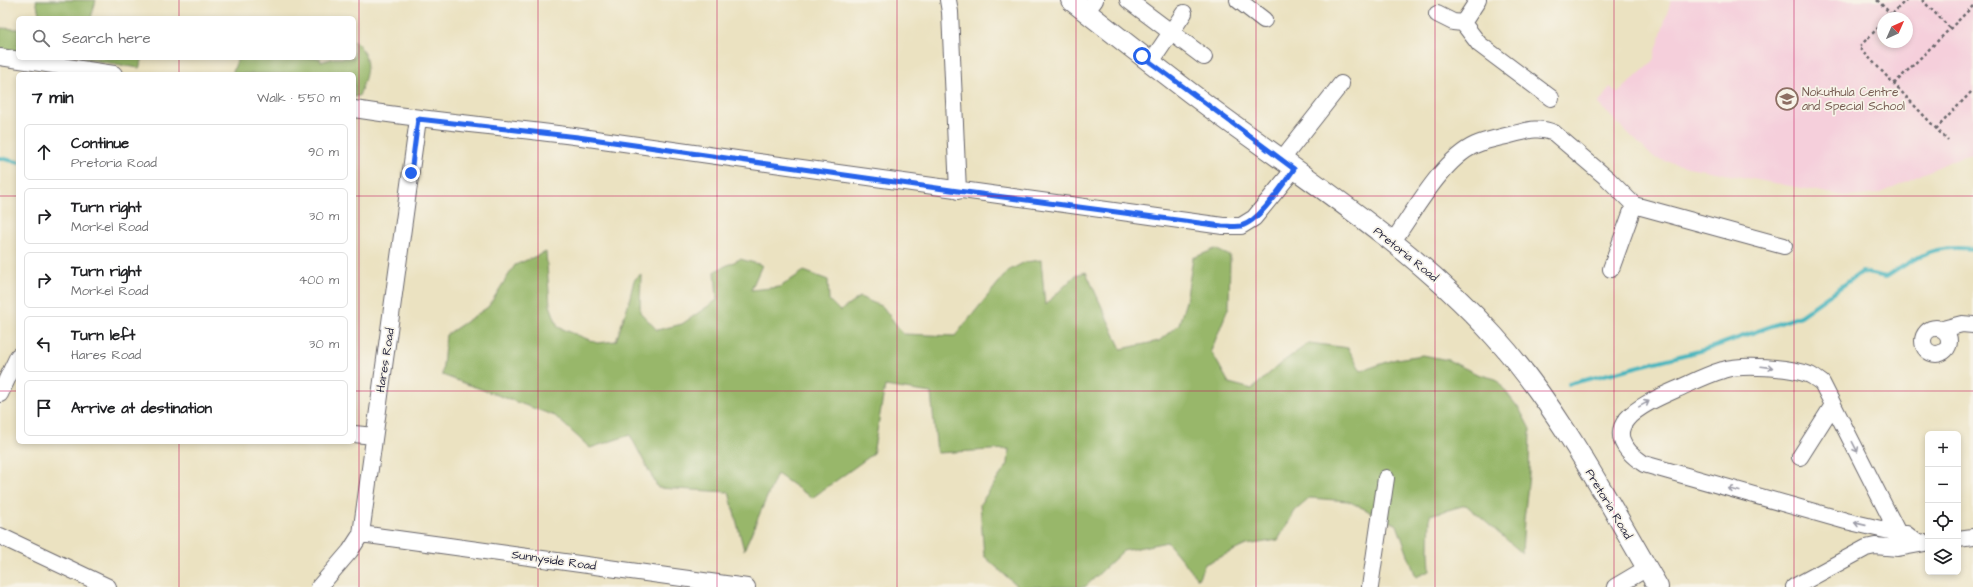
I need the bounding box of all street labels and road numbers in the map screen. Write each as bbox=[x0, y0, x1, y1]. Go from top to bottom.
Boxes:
street label: Pretoria Road bbox=[1370, 223, 1442, 286]
street label: Hares Road bbox=[372, 327, 399, 393]
street label: Pretoria Road bbox=[1581, 466, 1636, 543]
street label: Sunnyside Road bbox=[510, 546, 597, 576]

